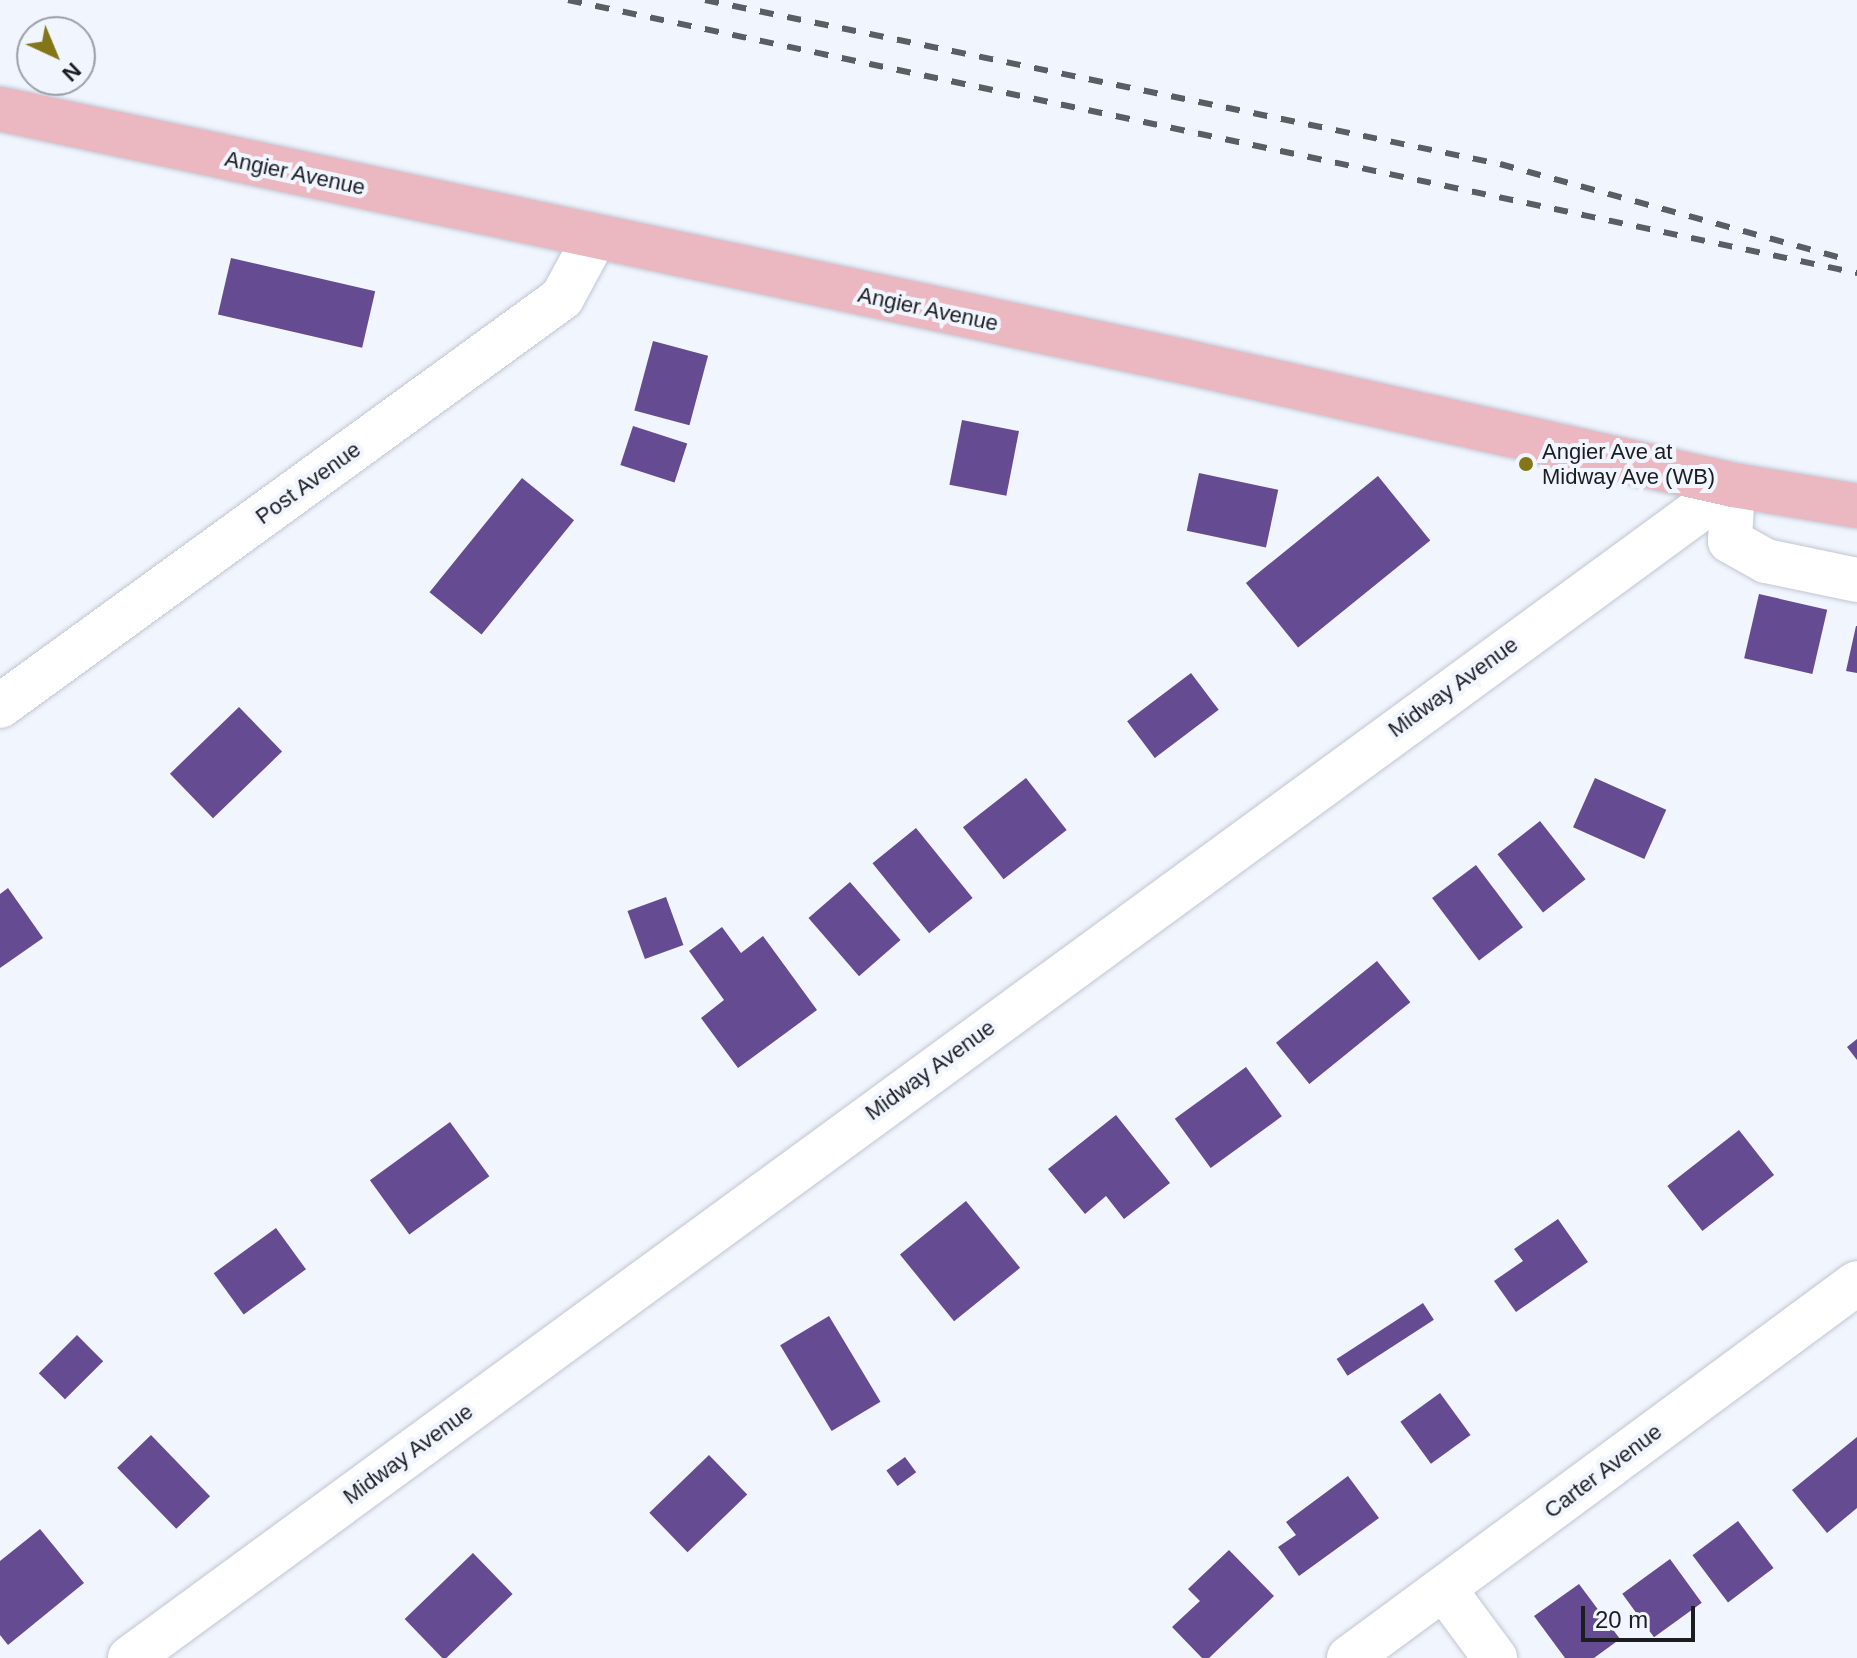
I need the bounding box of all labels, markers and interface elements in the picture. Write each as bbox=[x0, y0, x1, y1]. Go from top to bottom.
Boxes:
north arrow bbox=[16, 16, 96, 96]
text: N bbox=[57, 58, 86, 87]
street label: Angier Avenue bbox=[222, 145, 368, 201]
street label: Angier Avenue bbox=[855, 281, 1001, 337]
street label: Post Avenue bbox=[250, 436, 366, 530]
place label: Angier Ave at Midway Ave (WB) bbox=[1542, 438, 1716, 490]
marker: Angier Ave at Midway Ave (WB) bbox=[1517, 455, 1535, 473]
street label: Midway Avenue bbox=[1383, 631, 1523, 743]
street label: Midway Avenue bbox=[860, 1014, 1000, 1126]
street label: Midway Avenue bbox=[338, 1398, 478, 1510]
street label: Carter Avenue bbox=[1539, 1418, 1667, 1524]
scale bar bbox=[1585, 1590, 1699, 1640]
text: 20 m bbox=[1595, 1606, 1648, 1633]

